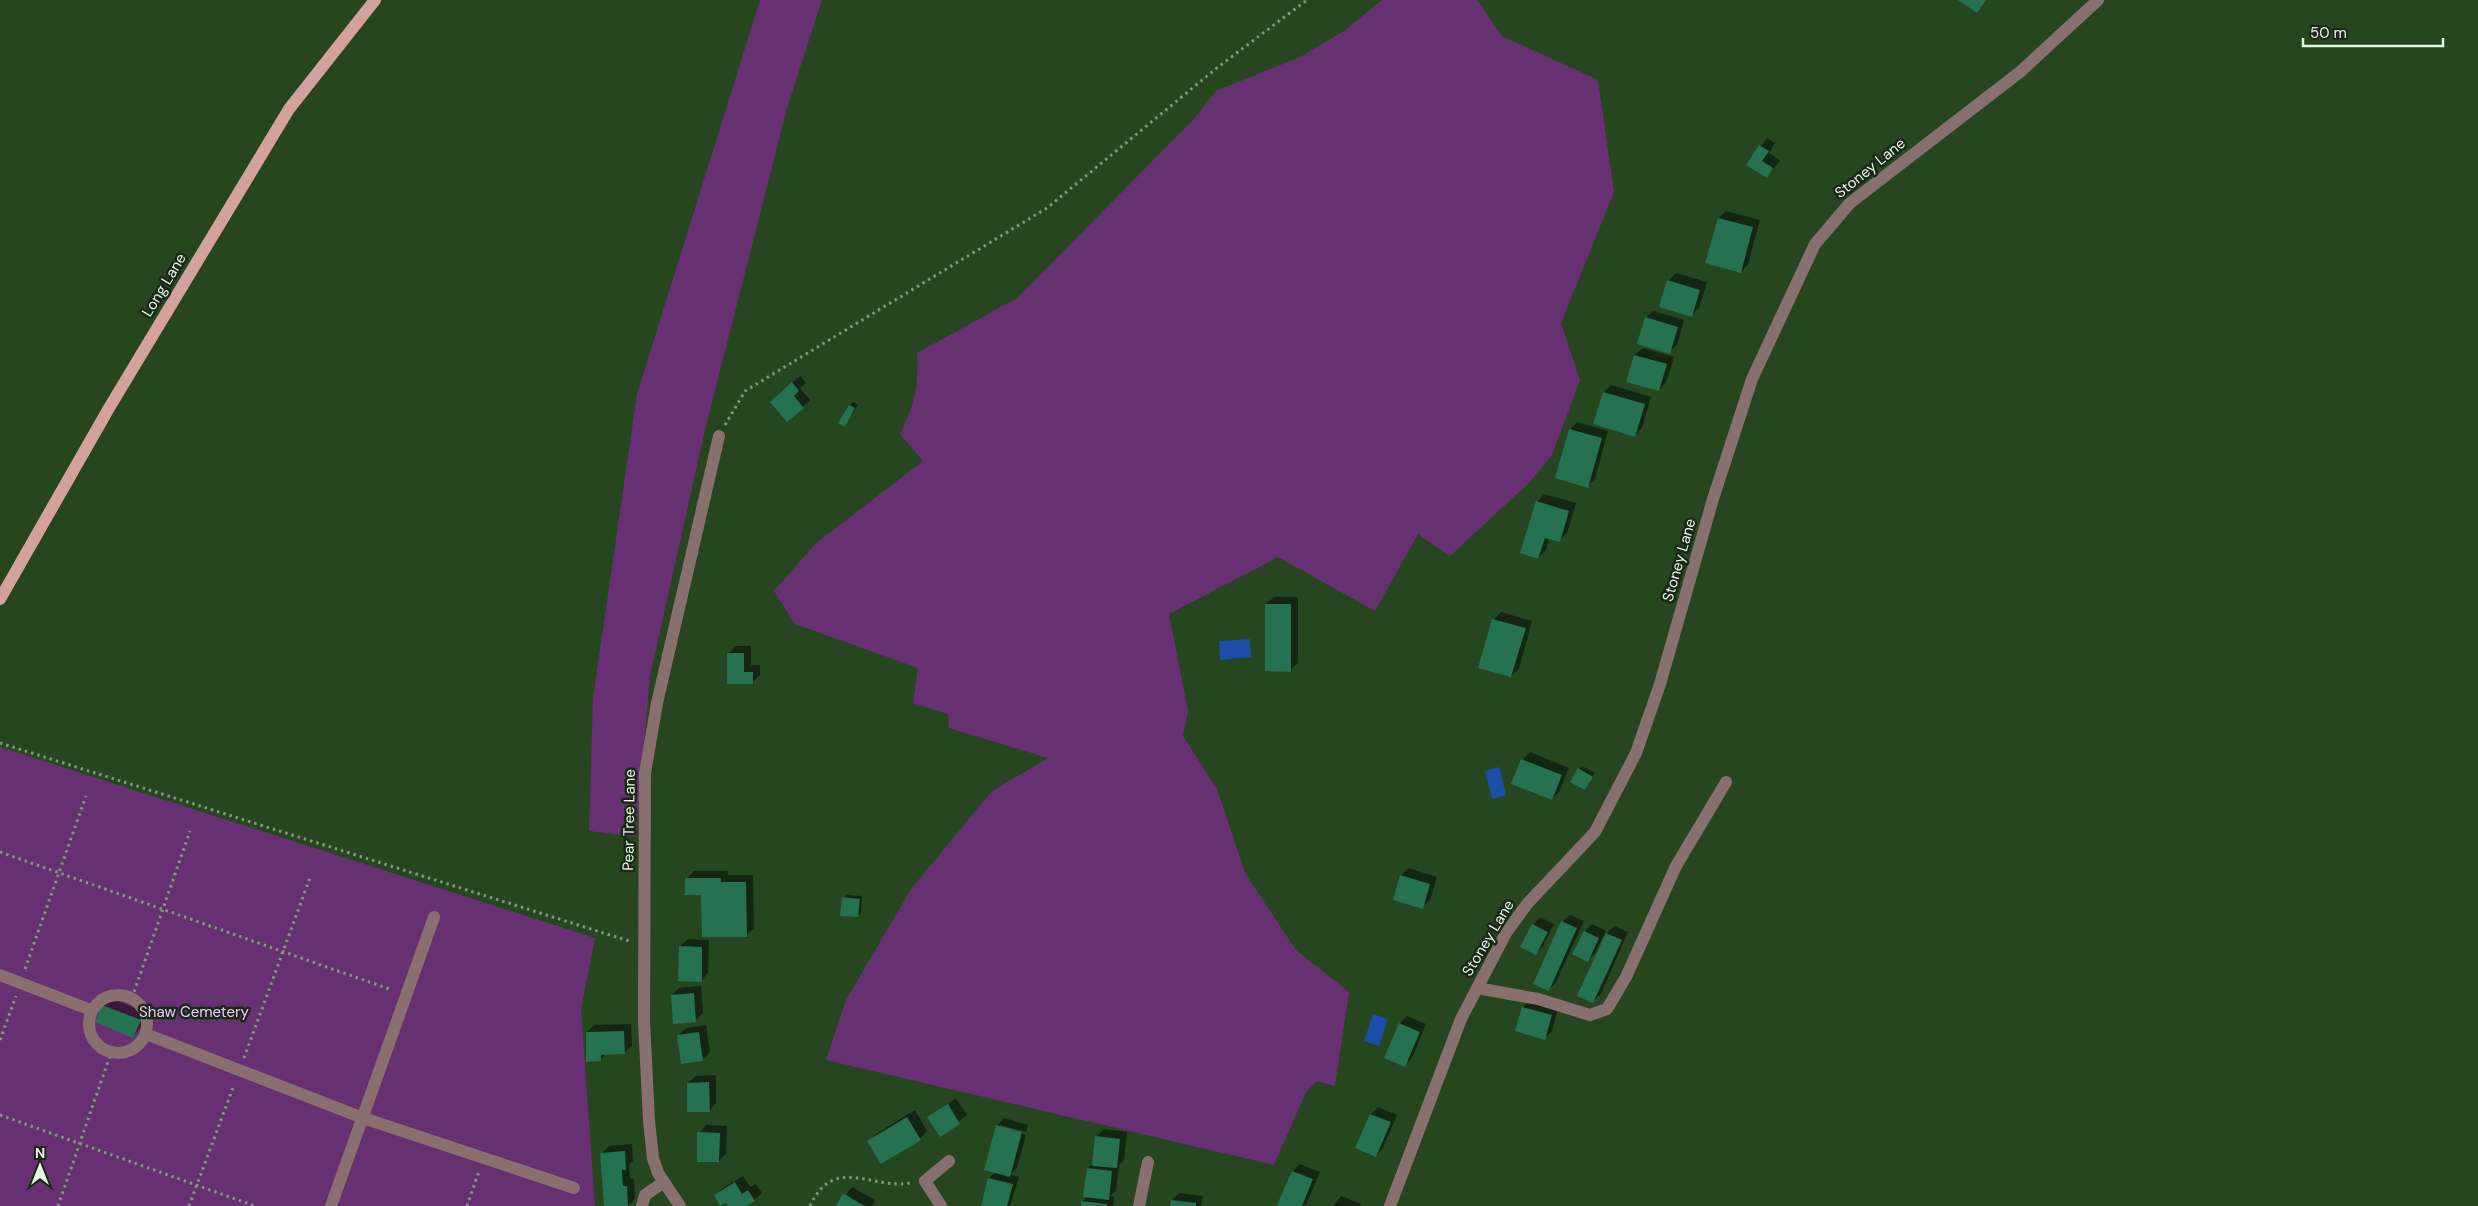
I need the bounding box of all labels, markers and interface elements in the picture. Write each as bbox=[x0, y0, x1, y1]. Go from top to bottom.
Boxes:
scale bar bbox=[2303, 15, 2443, 47]
text: 50 m bbox=[2310, 23, 2347, 43]
street label: Stoney Lane bbox=[1830, 133, 1910, 203]
street label: Long Lane bbox=[137, 250, 191, 320]
street label: Stoney Lane bbox=[1658, 516, 1700, 604]
street label: Pear Tree Lane bbox=[618, 769, 640, 871]
street label: Stoney Lane bbox=[1457, 896, 1519, 980]
park label: Shaw Cemetery bbox=[139, 1002, 250, 1022]
north arrow bbox=[15, 1141, 65, 1191]
text: N bbox=[35, 1144, 45, 1162]

